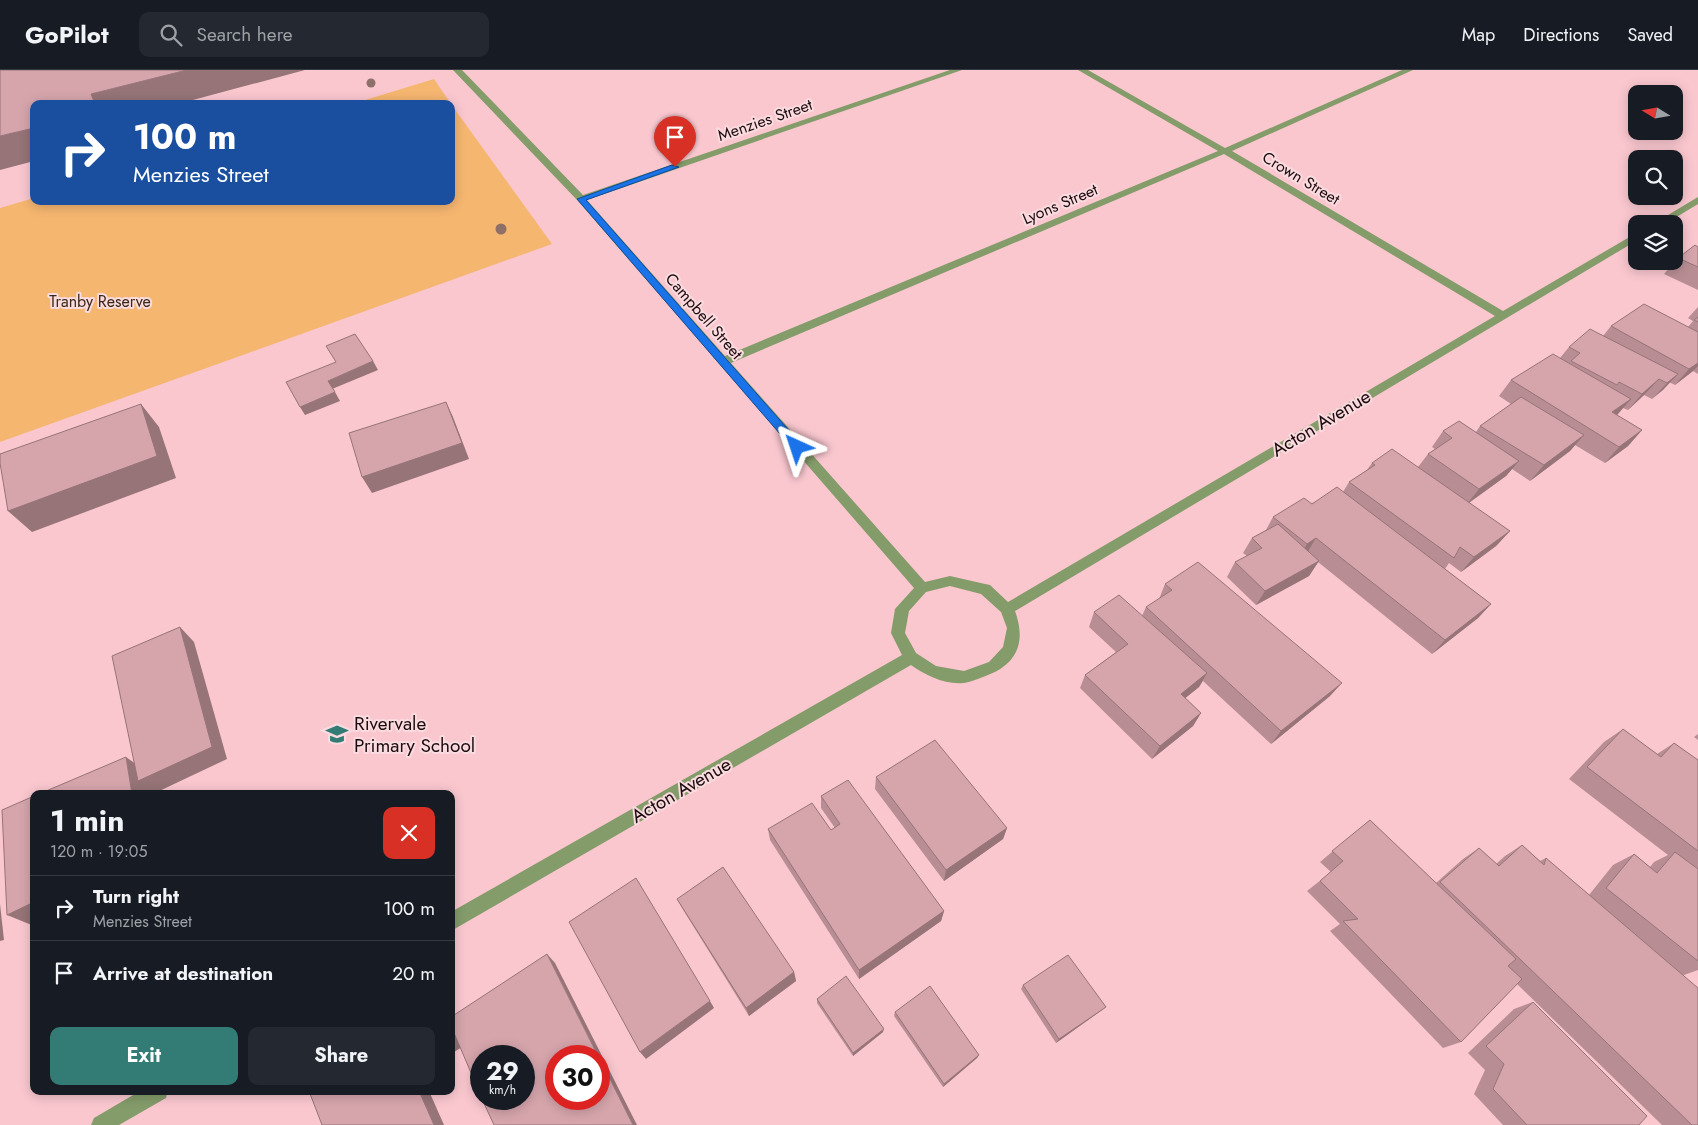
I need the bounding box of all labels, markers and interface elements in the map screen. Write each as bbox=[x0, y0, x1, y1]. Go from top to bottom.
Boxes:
search box bbox=[139, 12, 489, 57]
text: GoPilot bbox=[25, 17, 109, 52]
icon: search bbox=[157, 21, 185, 49]
text: Search here bbox=[197, 21, 293, 48]
text: Map bbox=[1462, 22, 1495, 48]
text: Directions bbox=[1523, 22, 1599, 48]
text: Saved bbox=[1627, 22, 1673, 48]
north arrow bbox=[1628, 85, 1682, 140]
map controls bbox=[1628, 85, 1683, 270]
street label: Menzies Street bbox=[715, 93, 816, 147]
text: 100 m bbox=[133, 112, 236, 162]
pin bbox=[654, 116, 696, 167]
icon: right bbox=[50, 120, 115, 185]
icon: arrive bbox=[661, 123, 689, 151]
street label: Crown Street bbox=[1258, 146, 1344, 210]
button: search bbox=[1628, 150, 1683, 205]
text: Menzies Street bbox=[133, 158, 269, 190]
street label: Lyons Street bbox=[1019, 178, 1101, 230]
button: layers bbox=[1628, 215, 1683, 270]
street label: Campbell Street bbox=[660, 268, 748, 364]
park label: Tranby Reserve bbox=[49, 290, 151, 313]
street label: Acton Avenue bbox=[1266, 383, 1376, 463]
position arrow bbox=[770, 420, 822, 472]
place label: Rivervale Primary School bbox=[354, 710, 475, 759]
school or university icon: Rivervale Primary School bbox=[324, 721, 350, 747]
street label: Acton Avenue bbox=[626, 750, 736, 830]
text: 1 min bbox=[50, 799, 124, 842]
button: close bbox=[383, 807, 435, 859]
text: 120 m · 19:05 bbox=[50, 840, 147, 863]
text: Turn right bbox=[93, 883, 179, 910]
icon: right bbox=[50, 894, 78, 922]
text: 100 m bbox=[383, 895, 435, 922]
text: Menzies Street bbox=[93, 910, 192, 933]
icon: arrive bbox=[50, 959, 78, 987]
text: Arrive at destination bbox=[93, 960, 273, 987]
text: 20 m bbox=[392, 960, 435, 987]
button: Exit bbox=[50, 1027, 238, 1085]
button: Share bbox=[248, 1027, 435, 1085]
speed limit sign: 30 bbox=[545, 1045, 610, 1110]
text: 29 bbox=[486, 1053, 519, 1089]
text: km/h bbox=[489, 1081, 516, 1099]

